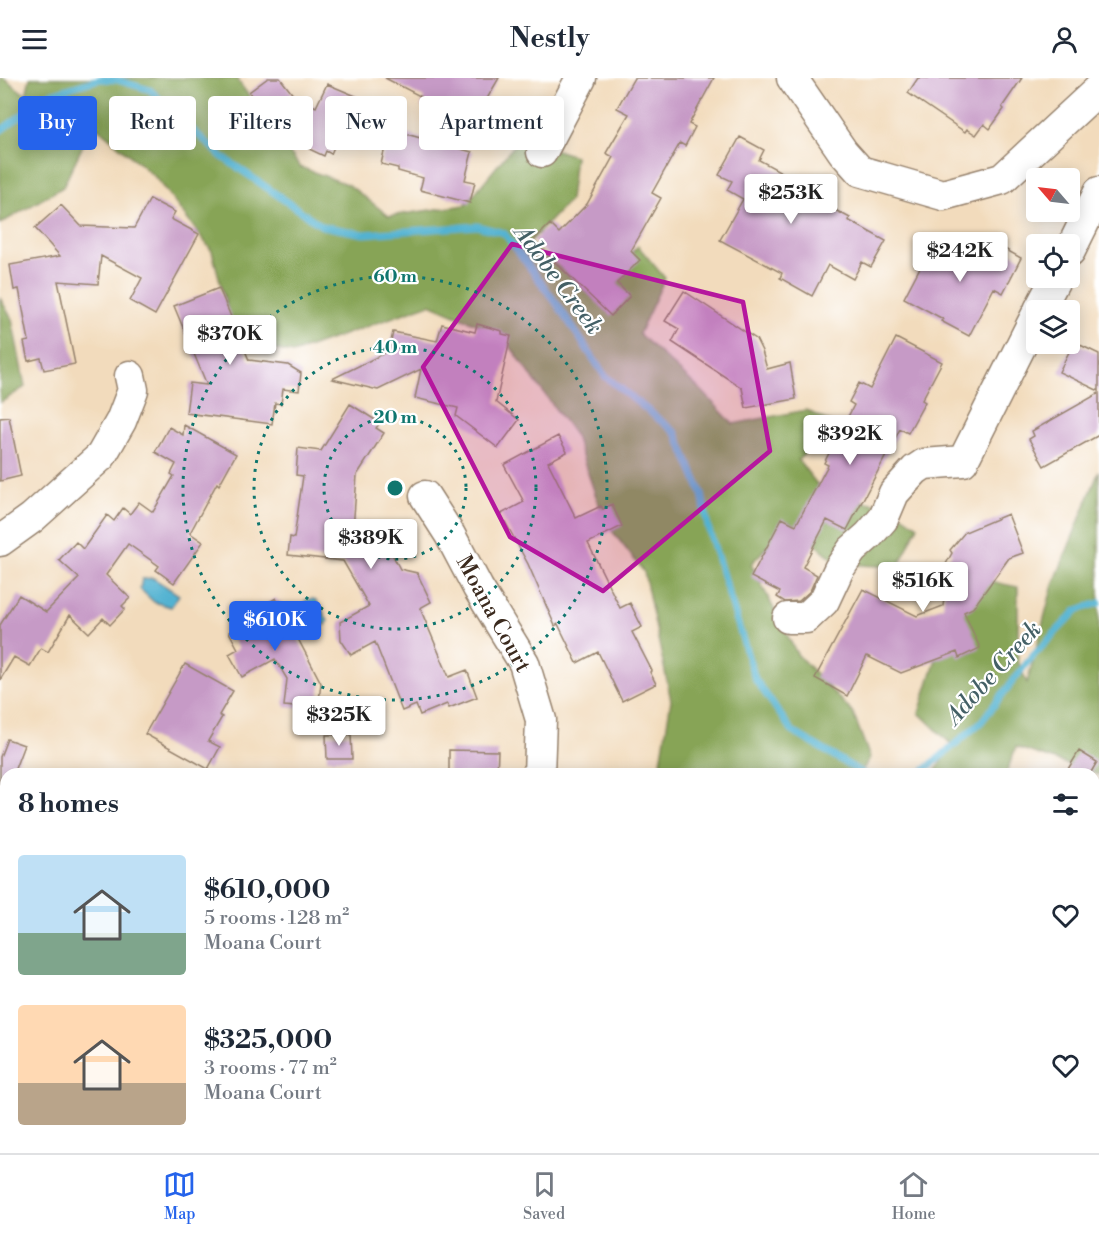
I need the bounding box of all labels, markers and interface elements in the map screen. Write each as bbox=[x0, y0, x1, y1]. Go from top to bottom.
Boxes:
text: Nestly bbox=[510, 22, 589, 56]
icon: menu bbox=[18, 23, 51, 56]
icon: person bbox=[1048, 23, 1081, 56]
chip: Buy bbox=[18, 96, 97, 150]
chip: Rent bbox=[109, 96, 196, 150]
chip: Filters bbox=[208, 96, 313, 150]
chip: New bbox=[325, 96, 407, 150]
chip: Apartment bbox=[419, 96, 564, 150]
north arrow bbox=[1026, 168, 1080, 222]
map controls bbox=[1026, 168, 1080, 354]
pin: $253K bbox=[749, 174, 833, 225]
text: $253K bbox=[758, 181, 824, 206]
water label: Adobe Creek bbox=[505, 217, 609, 341]
pin: $242K bbox=[918, 232, 1002, 283]
button: locate bbox=[1026, 234, 1080, 288]
text: $242K bbox=[927, 239, 993, 264]
text: 60 m bbox=[373, 265, 417, 288]
button: layers bbox=[1026, 300, 1080, 354]
pin: $370K bbox=[188, 315, 272, 366]
text: $370K bbox=[197, 322, 263, 347]
text: 40 m bbox=[373, 336, 418, 359]
text: 20 m bbox=[373, 406, 417, 429]
pin: $392K bbox=[808, 415, 892, 466]
text: $392K bbox=[817, 422, 883, 447]
centre of rings bbox=[385, 478, 405, 498]
pin: $389K bbox=[329, 519, 413, 570]
text: $389K bbox=[338, 526, 404, 551]
street label: Moana Court bbox=[450, 551, 536, 677]
pin: $516K bbox=[881, 562, 965, 613]
text: $516K bbox=[892, 569, 954, 594]
pin: $610K bbox=[233, 601, 317, 652]
text: $610K bbox=[243, 608, 307, 633]
water label: Adobe Creek bbox=[938, 615, 1048, 733]
pin: $325K bbox=[297, 696, 381, 747]
text: $325K bbox=[306, 703, 372, 728]
text: 8 homes bbox=[18, 788, 119, 820]
icon: filters bbox=[1049, 788, 1082, 821]
text: $610,000 bbox=[204, 874, 330, 906]
icon: home bbox=[66, 879, 138, 951]
icon: heart bbox=[1049, 899, 1082, 932]
text: 5 rooms · 128 m² bbox=[204, 906, 349, 931]
text: Moana Court bbox=[204, 931, 322, 956]
text: $325,000 bbox=[204, 1024, 332, 1056]
icon: home bbox=[66, 1029, 138, 1101]
icon: heart bbox=[1049, 1049, 1082, 1082]
text: 3 rooms · 77 m² bbox=[204, 1056, 337, 1081]
text: Moana Court bbox=[204, 1081, 322, 1106]
tab: Map bbox=[163, 1168, 196, 1224]
tab: Saved bbox=[523, 1168, 565, 1224]
tab: Home bbox=[892, 1168, 936, 1224]

